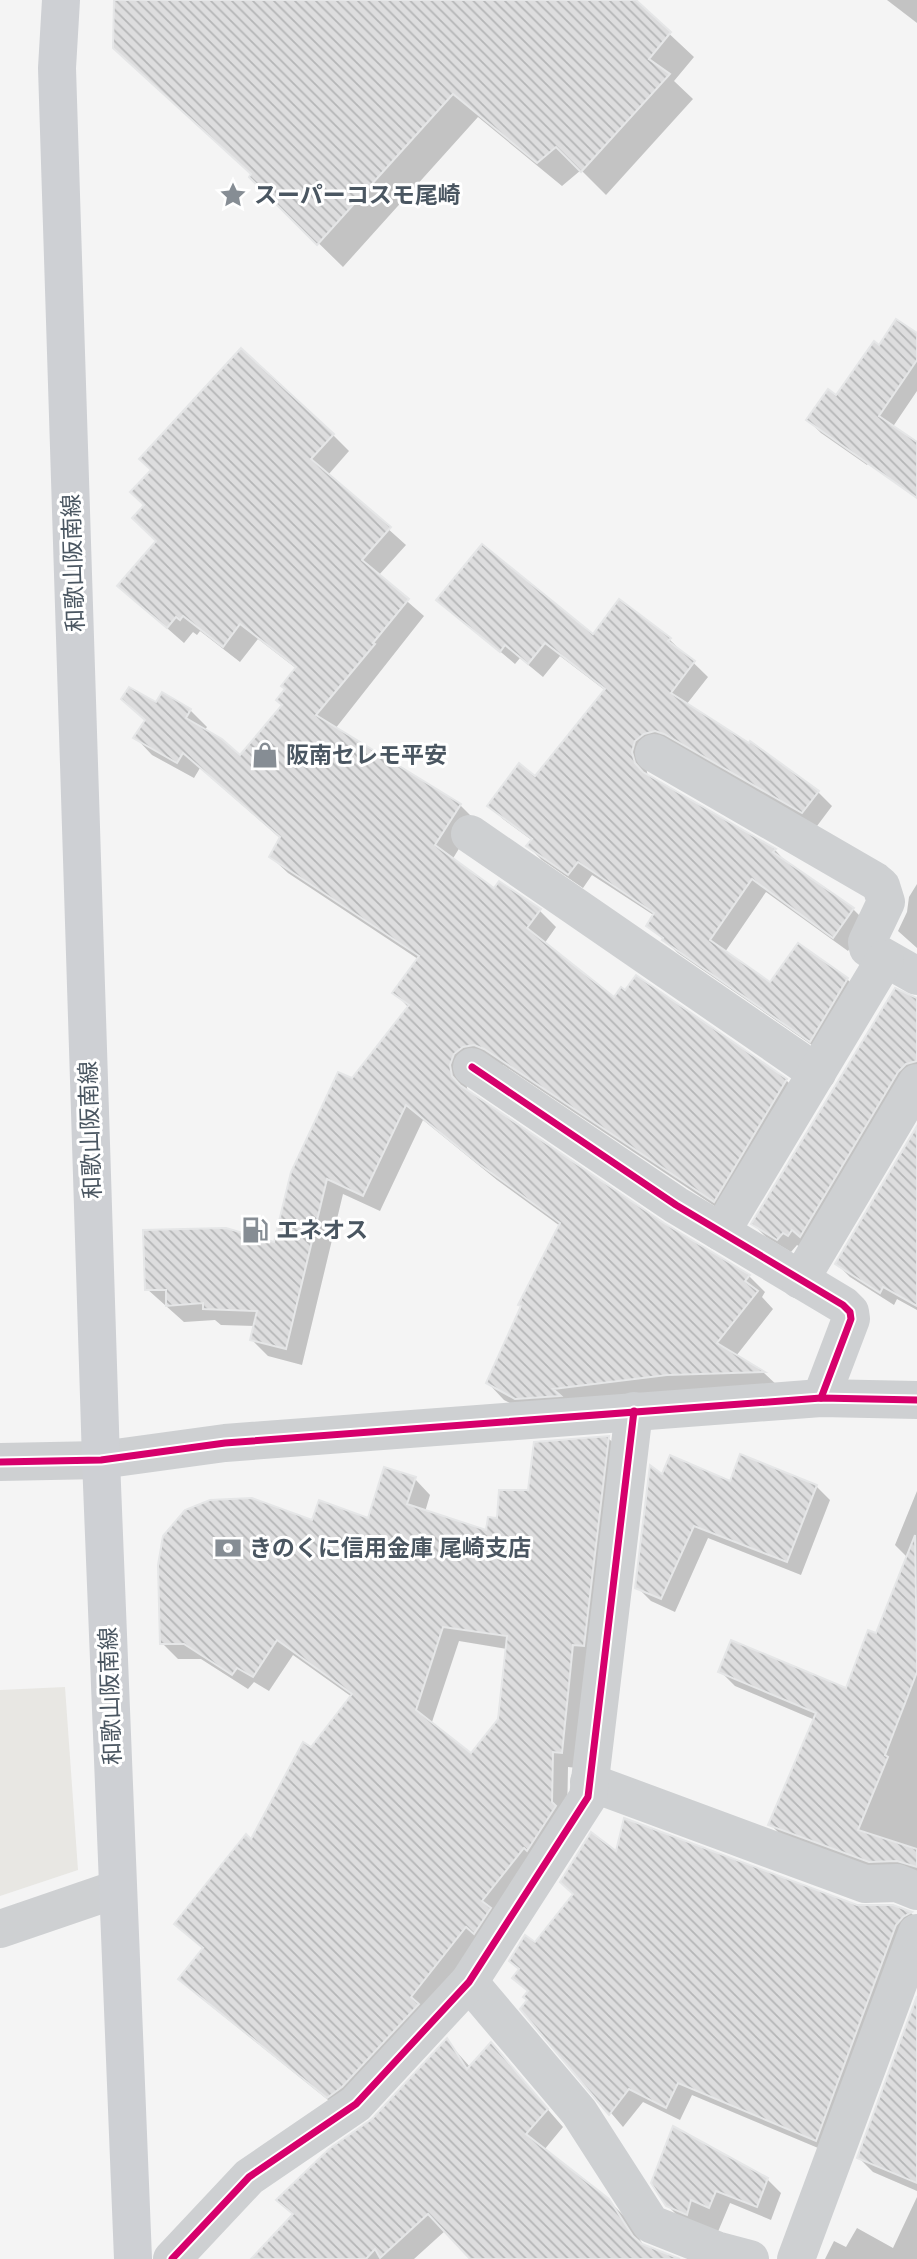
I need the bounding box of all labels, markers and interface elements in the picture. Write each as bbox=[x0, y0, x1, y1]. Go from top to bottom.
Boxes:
place icon: スーパーコスモ尾崎 bbox=[218, 180, 248, 210]
place label: スーパーコスモ尾崎 bbox=[254, 182, 461, 210]
street label: 和歌山阪南線 bbox=[58, 494, 90, 632]
shop icon: 阪南セレモ平安 bbox=[250, 740, 280, 770]
place label: 阪南セレモ平安 bbox=[286, 742, 447, 770]
street label: 和歌山阪南線 bbox=[75, 1061, 107, 1199]
fuel station icon: エネオス bbox=[240, 1215, 270, 1245]
place label: エネオス bbox=[276, 1217, 368, 1245]
bank icon: きのくに信用金庫 尾崎支店 bbox=[213, 1533, 243, 1563]
place label: きのくに信用金庫 尾崎支店 bbox=[249, 1535, 531, 1563]
street label: 和歌山阪南線 bbox=[95, 1627, 127, 1765]

